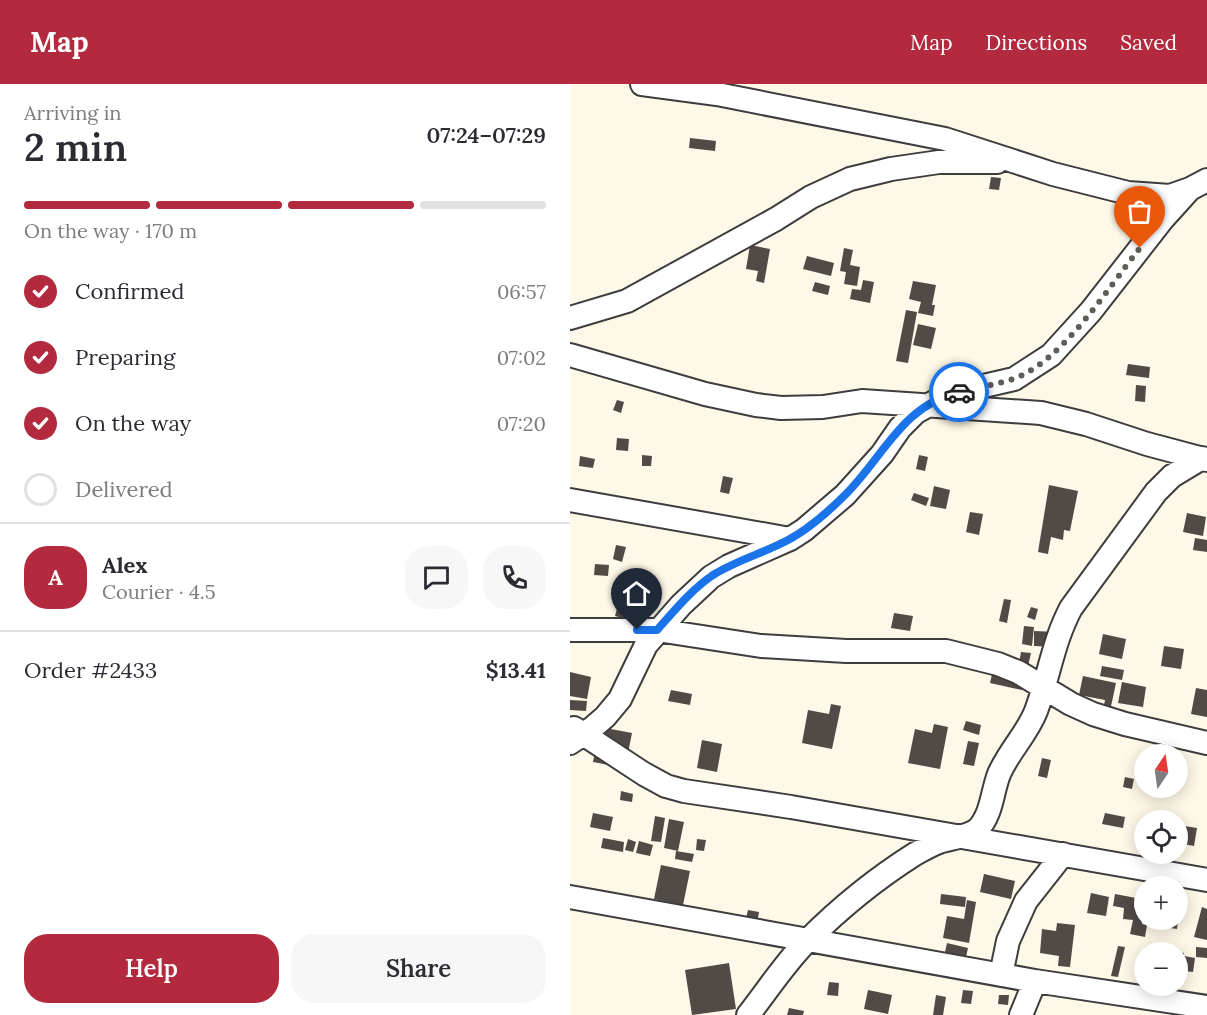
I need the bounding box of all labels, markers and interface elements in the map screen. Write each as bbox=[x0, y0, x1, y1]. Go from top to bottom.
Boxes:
text: Map bbox=[30, 24, 89, 60]
text: Map bbox=[910, 29, 953, 56]
text: Directions bbox=[986, 29, 1087, 56]
text: Saved bbox=[1120, 29, 1177, 56]
text: Arriving in bbox=[24, 100, 121, 125]
text: 07:24–07:29 bbox=[426, 121, 546, 149]
text: 2 min bbox=[24, 122, 127, 172]
pin bbox=[1114, 186, 1165, 248]
icon: bag bbox=[1123, 195, 1156, 228]
text: On the way · 170 m bbox=[24, 218, 197, 243]
icon: check bbox=[24, 275, 57, 308]
text: Confirmed bbox=[75, 277, 184, 305]
text: 06:57 bbox=[497, 279, 546, 304]
icon: check bbox=[24, 341, 57, 374]
text: Preparing bbox=[75, 343, 175, 371]
text: 07:02 bbox=[497, 345, 546, 370]
courier bbox=[929, 362, 989, 422]
icon: car bbox=[943, 376, 976, 409]
icon: check bbox=[24, 407, 57, 440]
text: On the way bbox=[75, 409, 191, 437]
text: 07:20 bbox=[497, 411, 546, 436]
text: Delivered bbox=[75, 475, 173, 503]
button: chat bbox=[405, 546, 468, 609]
button: phone bbox=[483, 546, 546, 609]
text: Alex bbox=[102, 551, 147, 579]
text: A bbox=[48, 563, 63, 591]
pin bbox=[611, 568, 662, 630]
icon: home bbox=[620, 577, 653, 610]
text: Courier · 4.5 bbox=[102, 579, 216, 604]
text: Order #2433 bbox=[24, 656, 157, 684]
text: $13.41 bbox=[486, 656, 546, 684]
north arrow bbox=[1134, 744, 1188, 798]
map controls bbox=[1134, 744, 1188, 996]
button: locate bbox=[1134, 810, 1188, 864]
button: + bbox=[1134, 876, 1188, 930]
button: Help bbox=[24, 934, 279, 1003]
button: Share bbox=[291, 934, 546, 1003]
button: − bbox=[1134, 942, 1188, 996]

